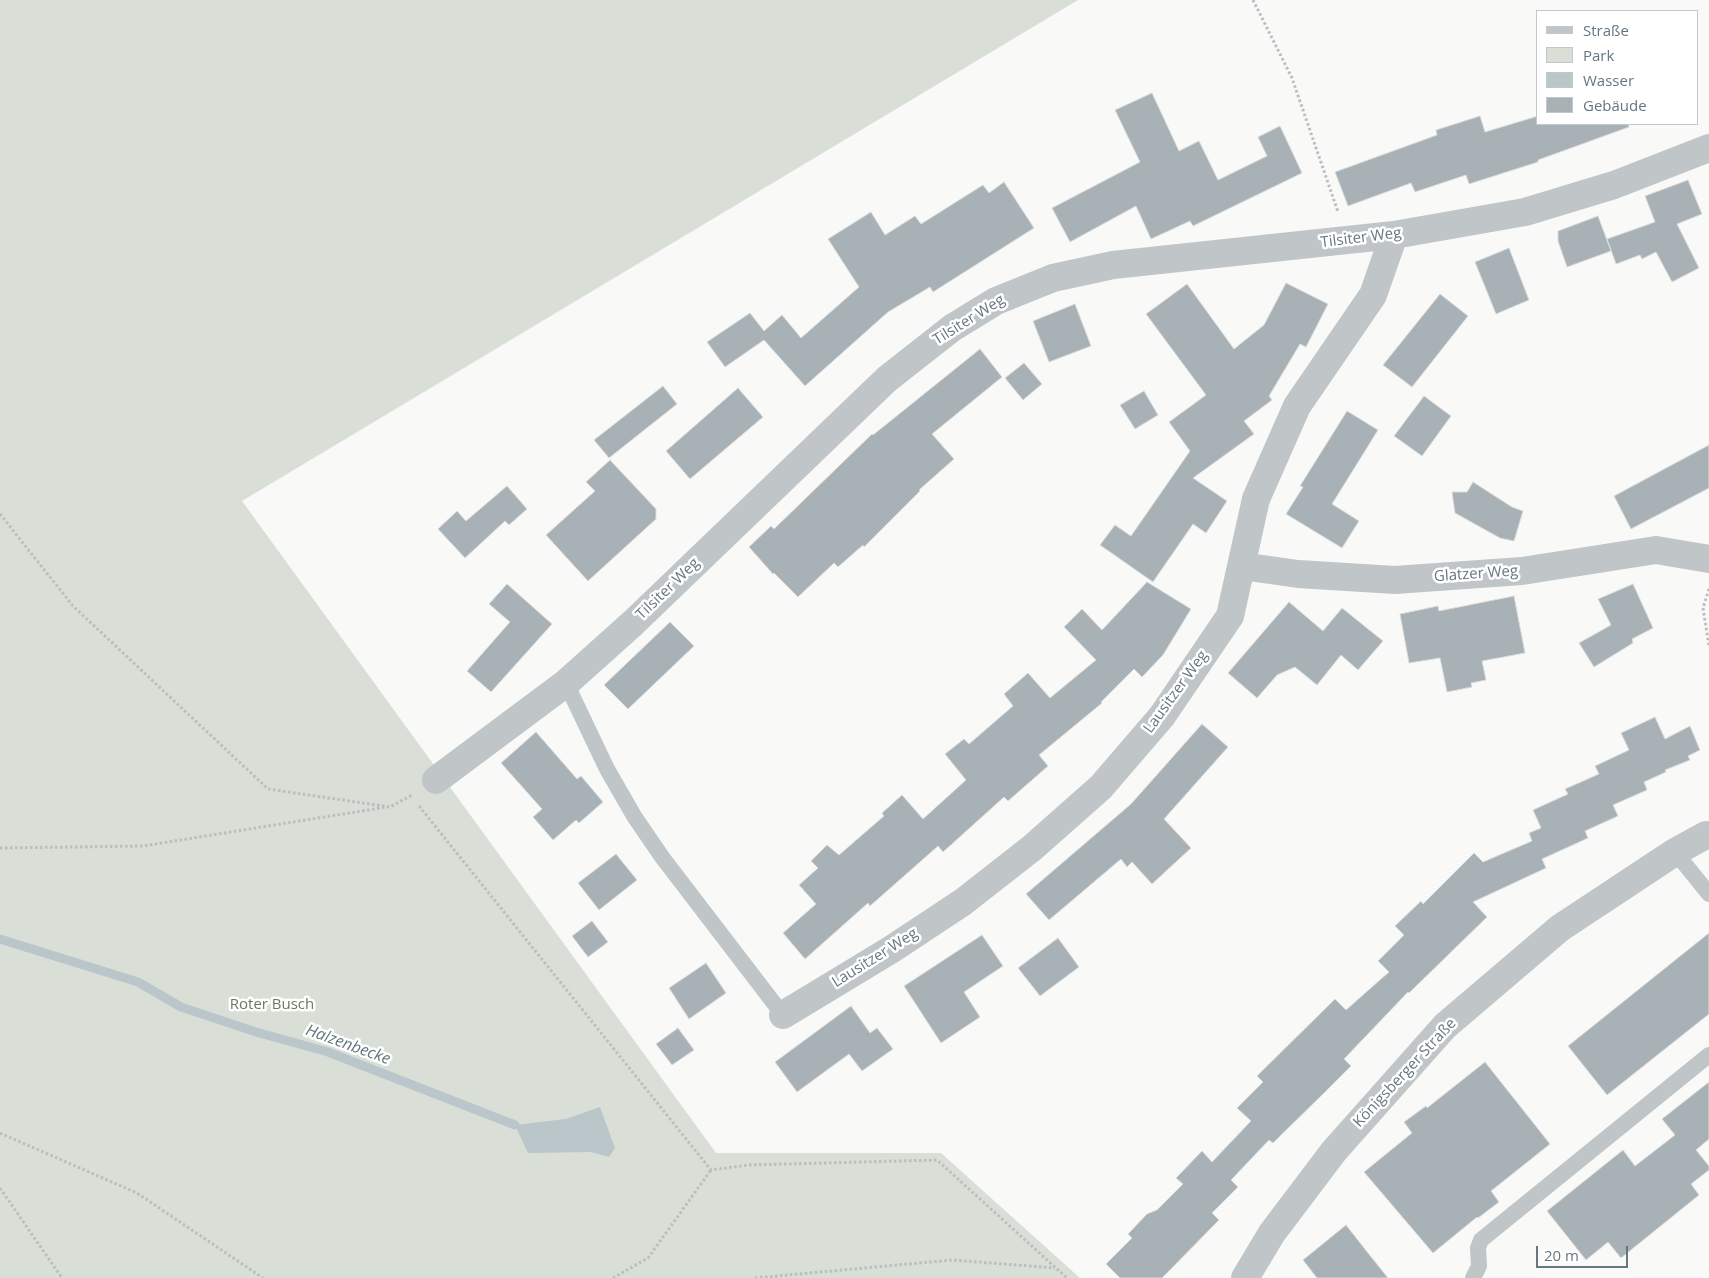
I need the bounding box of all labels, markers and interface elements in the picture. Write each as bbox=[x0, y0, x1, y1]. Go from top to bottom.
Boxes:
legend bbox=[1536, 10, 1699, 125]
text: Straße bbox=[1583, 20, 1629, 40]
text: Park bbox=[1583, 45, 1614, 65]
text: Wasser bbox=[1583, 70, 1634, 90]
text: Gebäude bbox=[1583, 95, 1647, 115]
street label: Tilsiter Weg bbox=[1320, 224, 1402, 252]
street label: Tilsiter Weg bbox=[930, 291, 1008, 349]
street label: Tilsiter Weg bbox=[633, 554, 703, 624]
street label: Glatzer Weg bbox=[1433, 562, 1519, 586]
street label: Lausitzer Weg bbox=[1140, 647, 1212, 737]
street label: Lausitzer Weg bbox=[829, 925, 921, 991]
park label: Roter Busch bbox=[230, 996, 314, 1014]
street label: Königsberger Straße bbox=[1350, 1015, 1460, 1131]
water label: Halzenbecke bbox=[303, 1021, 393, 1069]
scale bar bbox=[1539, 1236, 1632, 1268]
text: 20 m bbox=[1544, 1245, 1579, 1265]

